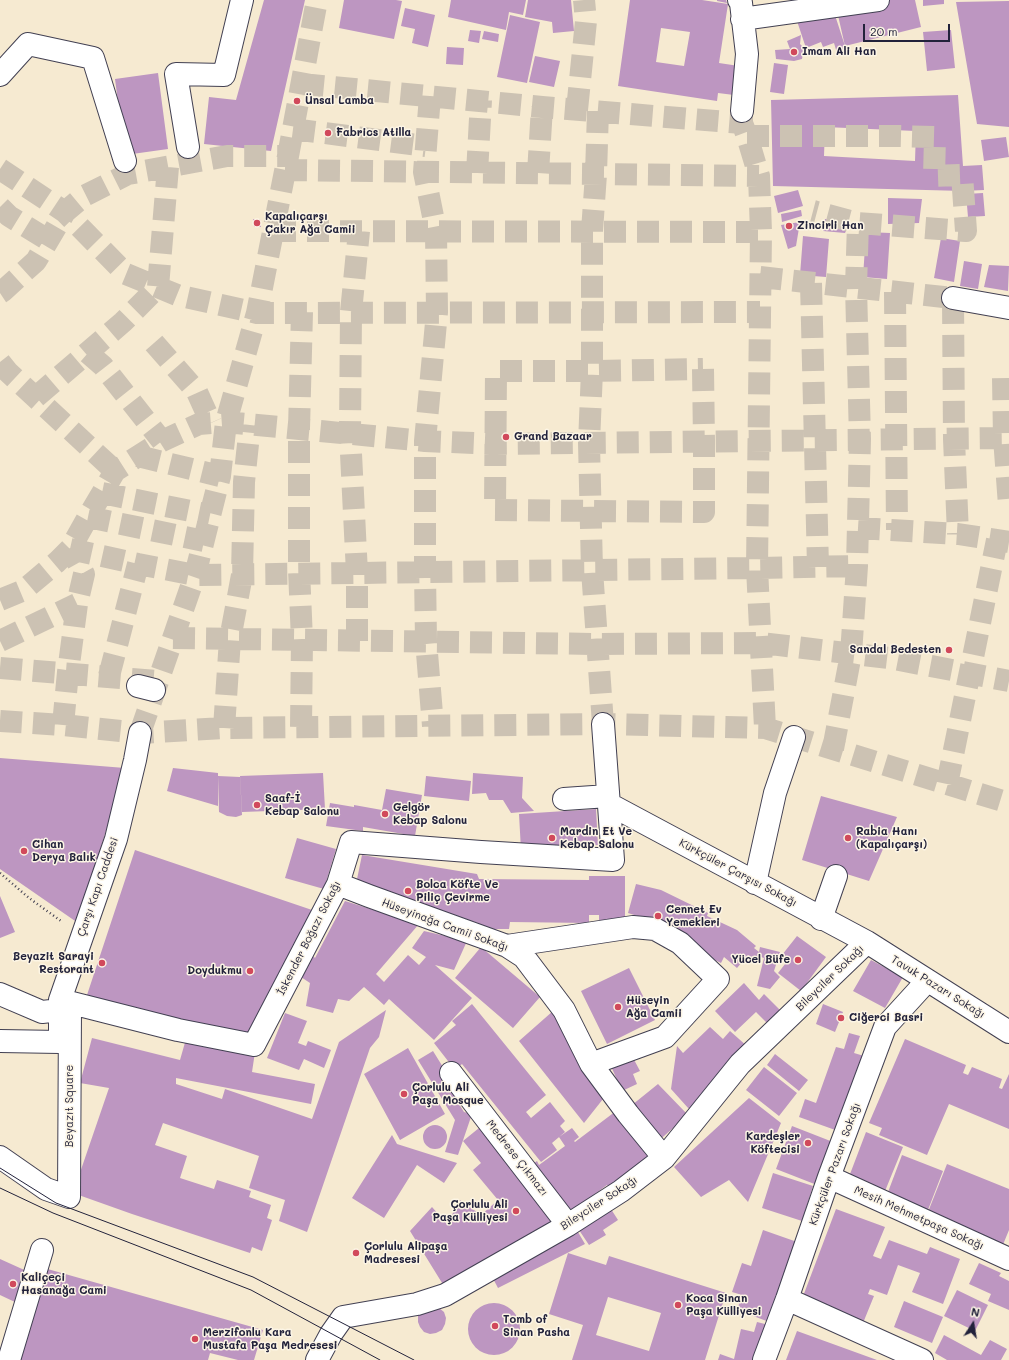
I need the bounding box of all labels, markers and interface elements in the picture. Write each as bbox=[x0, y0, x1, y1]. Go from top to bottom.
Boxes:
scale bar bbox=[865, 16, 952, 42]
text: 20 m bbox=[870, 23, 898, 39]
place label: Imam Ali Han bbox=[802, 45, 876, 59]
marker: Imam Ali Han bbox=[789, 47, 799, 57]
place label: Ünsal Lamba bbox=[305, 94, 374, 108]
marker: Ünsal Lamba bbox=[292, 96, 302, 106]
place label: Fabrics Atilla bbox=[336, 126, 411, 140]
marker: Fabrics Atilla bbox=[323, 128, 333, 138]
place label: Kapalıçarşı Çakır Ağa Camii bbox=[265, 210, 355, 236]
marker: Kapalıçarşı Çakır Ağa Camii bbox=[252, 218, 262, 228]
place label: Zincirli Han bbox=[797, 219, 863, 233]
marker: Zincirli Han bbox=[784, 221, 794, 231]
place label: Grand Bazaar bbox=[514, 430, 592, 444]
marker: Grand Bazaar bbox=[501, 432, 511, 442]
place label: Sandal Bedesten bbox=[850, 643, 941, 657]
marker: Sandal Bedesten bbox=[944, 645, 954, 655]
place label: Saaf-İ Kebap Salonu bbox=[265, 792, 339, 818]
marker: Saaf-İ Kebap Salonu bbox=[252, 800, 262, 810]
place label: Gelgör Kebap Salonu bbox=[393, 801, 467, 827]
marker: Gelgör Kebap Salonu bbox=[380, 809, 390, 819]
place label: Mardin Et Ve Kebap Salonu bbox=[560, 825, 634, 851]
place label: Rabia Hanı (Kapalıçarşı) bbox=[856, 825, 927, 851]
marker: Mardin Et Ve Kebap Salonu bbox=[547, 833, 557, 843]
marker: Rabia Hanı (Kapalıçarşı) bbox=[843, 833, 853, 843]
street label: Çarşı Kapı Caddesi bbox=[75, 836, 121, 938]
street label: Kürkçüler Çarşısı Sokağı bbox=[677, 836, 799, 910]
place label: Cihan Derya Balık bbox=[32, 838, 96, 864]
marker: Cihan Derya Balık bbox=[19, 846, 29, 856]
place label: Bolca Köfte Ve Piliç Çevirme bbox=[416, 878, 498, 904]
street label: İskender Boğazı Sokağı bbox=[274, 879, 344, 997]
marker: Bolca Köfte Ve Piliç Çevirme bbox=[403, 886, 413, 896]
street label: Hüseyinağa Camii Sokağı bbox=[380, 896, 510, 954]
place label: Cennet Ev Yemekleri bbox=[666, 903, 722, 929]
marker: Cennet Ev Yemekleri bbox=[653, 911, 663, 921]
street label: Bileyciler Sokağı bbox=[793, 942, 867, 1014]
place label: Beyazit Sarayi Restorant bbox=[13, 950, 94, 976]
place label: Yücel Büfe bbox=[731, 953, 790, 967]
street label: Tavuk Pazarı Sokağı bbox=[889, 953, 987, 1021]
marker: Yücel Büfe bbox=[793, 955, 803, 965]
marker: Beyazit Sarayi Restorant bbox=[97, 958, 107, 968]
place label: Doydukmu bbox=[187, 964, 242, 978]
marker: Doydukmu bbox=[245, 966, 255, 976]
place label: Hüseyin Ağa Camii bbox=[626, 994, 682, 1020]
marker: Hüseyin Ağa Camii bbox=[613, 1002, 623, 1012]
place label: Ciğerci Basri bbox=[849, 1011, 923, 1025]
marker: Ciğerci Basri bbox=[836, 1013, 846, 1023]
street label: Beyazıt Square bbox=[63, 1065, 77, 1147]
place label: Çorlulu Ali Paşa Mosque bbox=[412, 1081, 484, 1107]
marker: Çorlulu Ali Paşa Mosque bbox=[399, 1089, 409, 1099]
street label: Kürkçüler Pazarı Sokağı bbox=[807, 1101, 863, 1227]
street label: Medrese Çıkmazı bbox=[483, 1117, 551, 1199]
place label: Kardeşler Köftecisi bbox=[746, 1130, 800, 1156]
marker: Kardeşler Köftecisi bbox=[803, 1138, 813, 1148]
street label: Bileyciler Sokağı bbox=[558, 1173, 640, 1233]
street label: Mesih Mehmetpaşa Sokağı bbox=[852, 1183, 986, 1253]
place label: Çorlulu Ali Paşa Külliyesi bbox=[432, 1198, 508, 1224]
marker: Çorlulu Ali Paşa Külliyesi bbox=[511, 1206, 521, 1216]
place label: Çorlulu Alipaşa Madresesi bbox=[364, 1240, 447, 1266]
marker: Çorlulu Alipaşa Madresesi bbox=[351, 1248, 361, 1258]
place label: Kaliçeçi Hasanağa Cami bbox=[21, 1271, 107, 1297]
marker: Kaliçeçi Hasanağa Cami bbox=[8, 1279, 18, 1289]
place label: Koca Sinan Paşa Külliyesi bbox=[686, 1292, 762, 1318]
marker: Koca Sinan Paşa Külliyesi bbox=[673, 1300, 683, 1310]
north arrow bbox=[953, 1304, 993, 1344]
text: N bbox=[970, 1304, 981, 1320]
place label: Tomb of Sinan Pasha bbox=[503, 1313, 570, 1339]
marker: Tomb of Sinan Pasha bbox=[490, 1321, 500, 1331]
place label: Merzifonlu Kara Mustafa Paşa Medresesi bbox=[203, 1326, 337, 1352]
marker: Merzifonlu Kara Mustafa Paşa Medresesi bbox=[190, 1334, 200, 1344]

